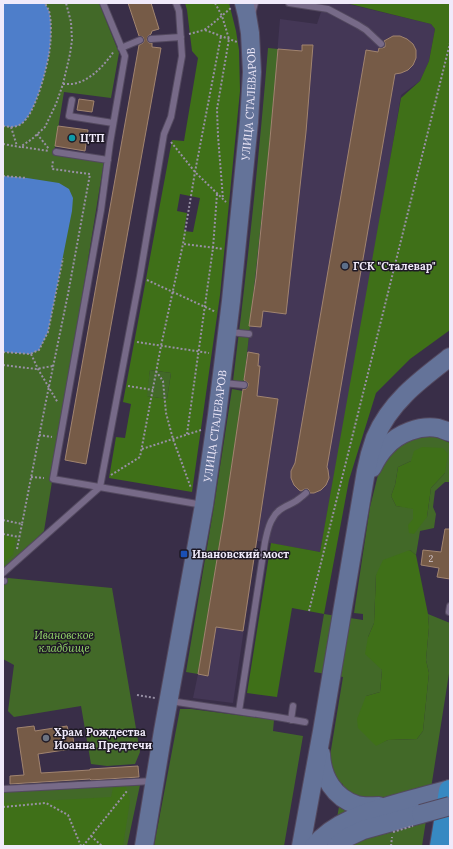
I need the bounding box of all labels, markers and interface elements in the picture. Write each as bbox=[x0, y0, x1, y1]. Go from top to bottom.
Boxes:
street label: УЛИЦА СТАЛЕВАРОВ bbox=[238, 47, 259, 162]
place label: ЦТП bbox=[80, 131, 105, 145]
marker: ЦТП bbox=[67, 133, 77, 143]
place label: ГСК "Сталевар" bbox=[353, 259, 436, 273]
marker: ГСК "Сталевар" bbox=[340, 261, 350, 271]
street label: УЛИЦА СТАЛЕВАРОВ bbox=[200, 369, 229, 484]
place label: Ивановский мост bbox=[192, 547, 289, 561]
marker: Ивановский мост bbox=[179, 549, 189, 559]
house number: 2 bbox=[429, 553, 434, 564]
park label: Ивановское кладбище bbox=[34, 628, 94, 655]
place label: Храм Рождества Иоанна Предтечи bbox=[54, 725, 152, 752]
marker: Храм Рождества Иоанна Предтечи bbox=[41, 733, 51, 743]

